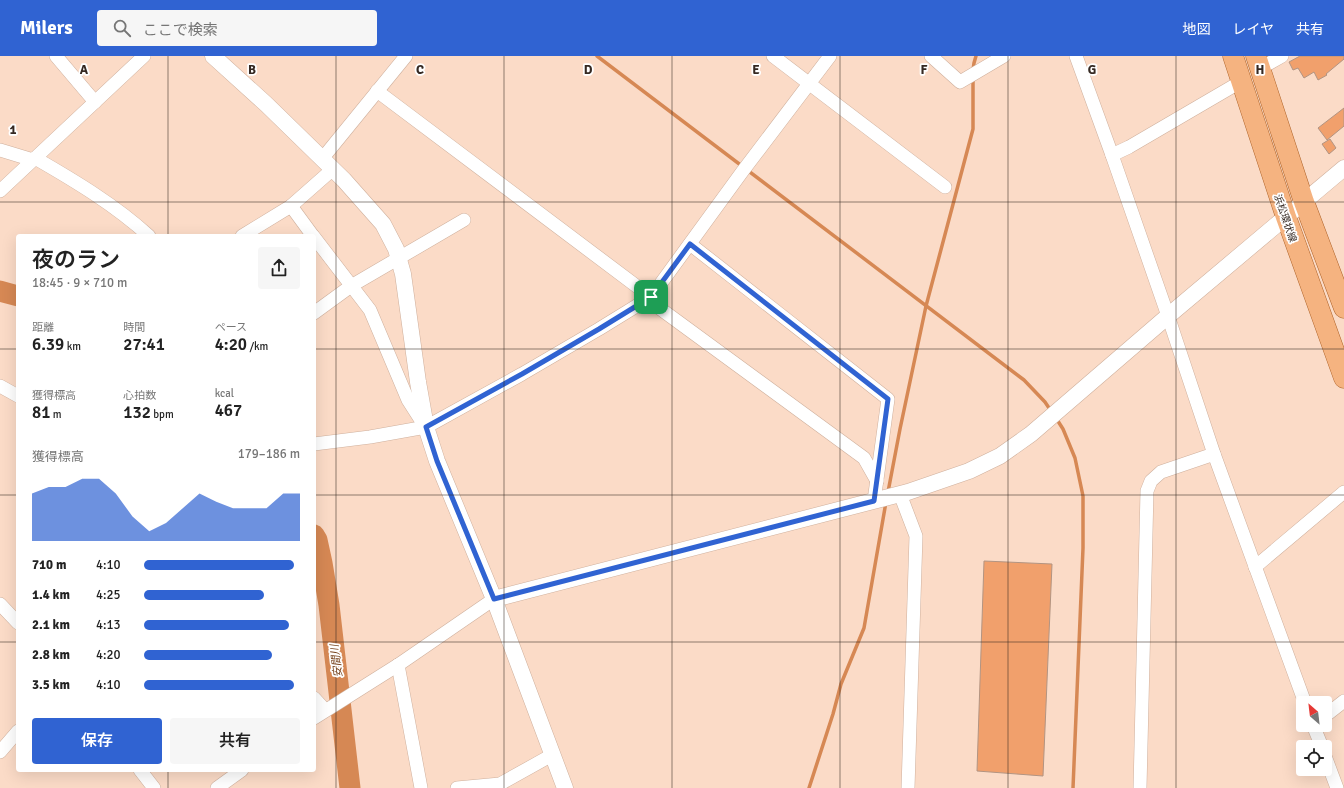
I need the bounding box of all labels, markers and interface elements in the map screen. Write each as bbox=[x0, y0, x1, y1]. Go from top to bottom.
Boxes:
search box bbox=[97, 10, 377, 46]
text: Milers bbox=[20, 16, 73, 40]
icon: search bbox=[111, 17, 133, 39]
text: ここで検索 bbox=[143, 21, 218, 39]
text: 地図 bbox=[1182, 21, 1210, 38]
text: レイヤ bbox=[1232, 21, 1274, 38]
text: 共有 bbox=[1296, 21, 1324, 38]
text: A bbox=[80, 62, 89, 78]
text: B bbox=[248, 62, 256, 78]
text: C bbox=[416, 62, 424, 78]
text: D bbox=[584, 62, 593, 78]
text: E bbox=[752, 62, 760, 78]
text: F bbox=[921, 62, 928, 78]
text: G bbox=[1088, 62, 1096, 78]
text: H bbox=[1256, 62, 1264, 78]
text: 1 bbox=[9, 122, 17, 138]
street label: 浜松環状線 bbox=[1271, 193, 1299, 244]
text: 夜のラン bbox=[32, 246, 120, 273]
button: share bbox=[258, 247, 300, 289]
text: 18:45 · 9 × 710 m bbox=[32, 275, 127, 291]
pin bbox=[634, 280, 668, 314]
icon: arrive bbox=[640, 286, 662, 308]
text: 距離 bbox=[32, 321, 54, 334]
text: 時間 bbox=[123, 321, 145, 334]
text: ペース bbox=[215, 321, 247, 334]
text: 6.39 bbox=[32, 334, 64, 355]
text: 27:41 bbox=[123, 334, 165, 355]
text: 4:20 bbox=[215, 334, 247, 355]
text: km bbox=[64, 340, 81, 353]
text: /km bbox=[247, 340, 268, 353]
text: kcal bbox=[215, 387, 234, 400]
text: 獲得標高 bbox=[32, 389, 76, 402]
text: 心拍数 bbox=[123, 389, 156, 402]
text: 467 bbox=[215, 400, 242, 421]
text: 81 bbox=[32, 402, 50, 423]
text: 132 bbox=[123, 402, 151, 423]
text: m bbox=[50, 408, 62, 421]
text: bpm bbox=[151, 408, 174, 421]
text: 179–186 m bbox=[238, 446, 300, 462]
text: 獲得標高 bbox=[32, 449, 84, 465]
text: 710 m bbox=[32, 557, 66, 573]
text: 4:10 bbox=[96, 557, 121, 573]
text: 1.4 km bbox=[32, 587, 70, 603]
text: 4:25 bbox=[96, 587, 121, 603]
text: 2.1 km bbox=[32, 617, 70, 633]
text: 4:13 bbox=[96, 617, 121, 633]
water label: 安間川 bbox=[328, 643, 345, 678]
text: 2.8 km bbox=[32, 647, 70, 663]
text: 4:20 bbox=[96, 647, 121, 663]
text: 3.5 km bbox=[32, 677, 70, 693]
text: 4:10 bbox=[96, 677, 121, 693]
north arrow bbox=[1296, 696, 1332, 732]
map controls bbox=[1296, 696, 1332, 776]
button: 保存 bbox=[32, 718, 162, 764]
button: 共有 bbox=[170, 718, 300, 764]
button: locate bbox=[1296, 740, 1332, 776]

